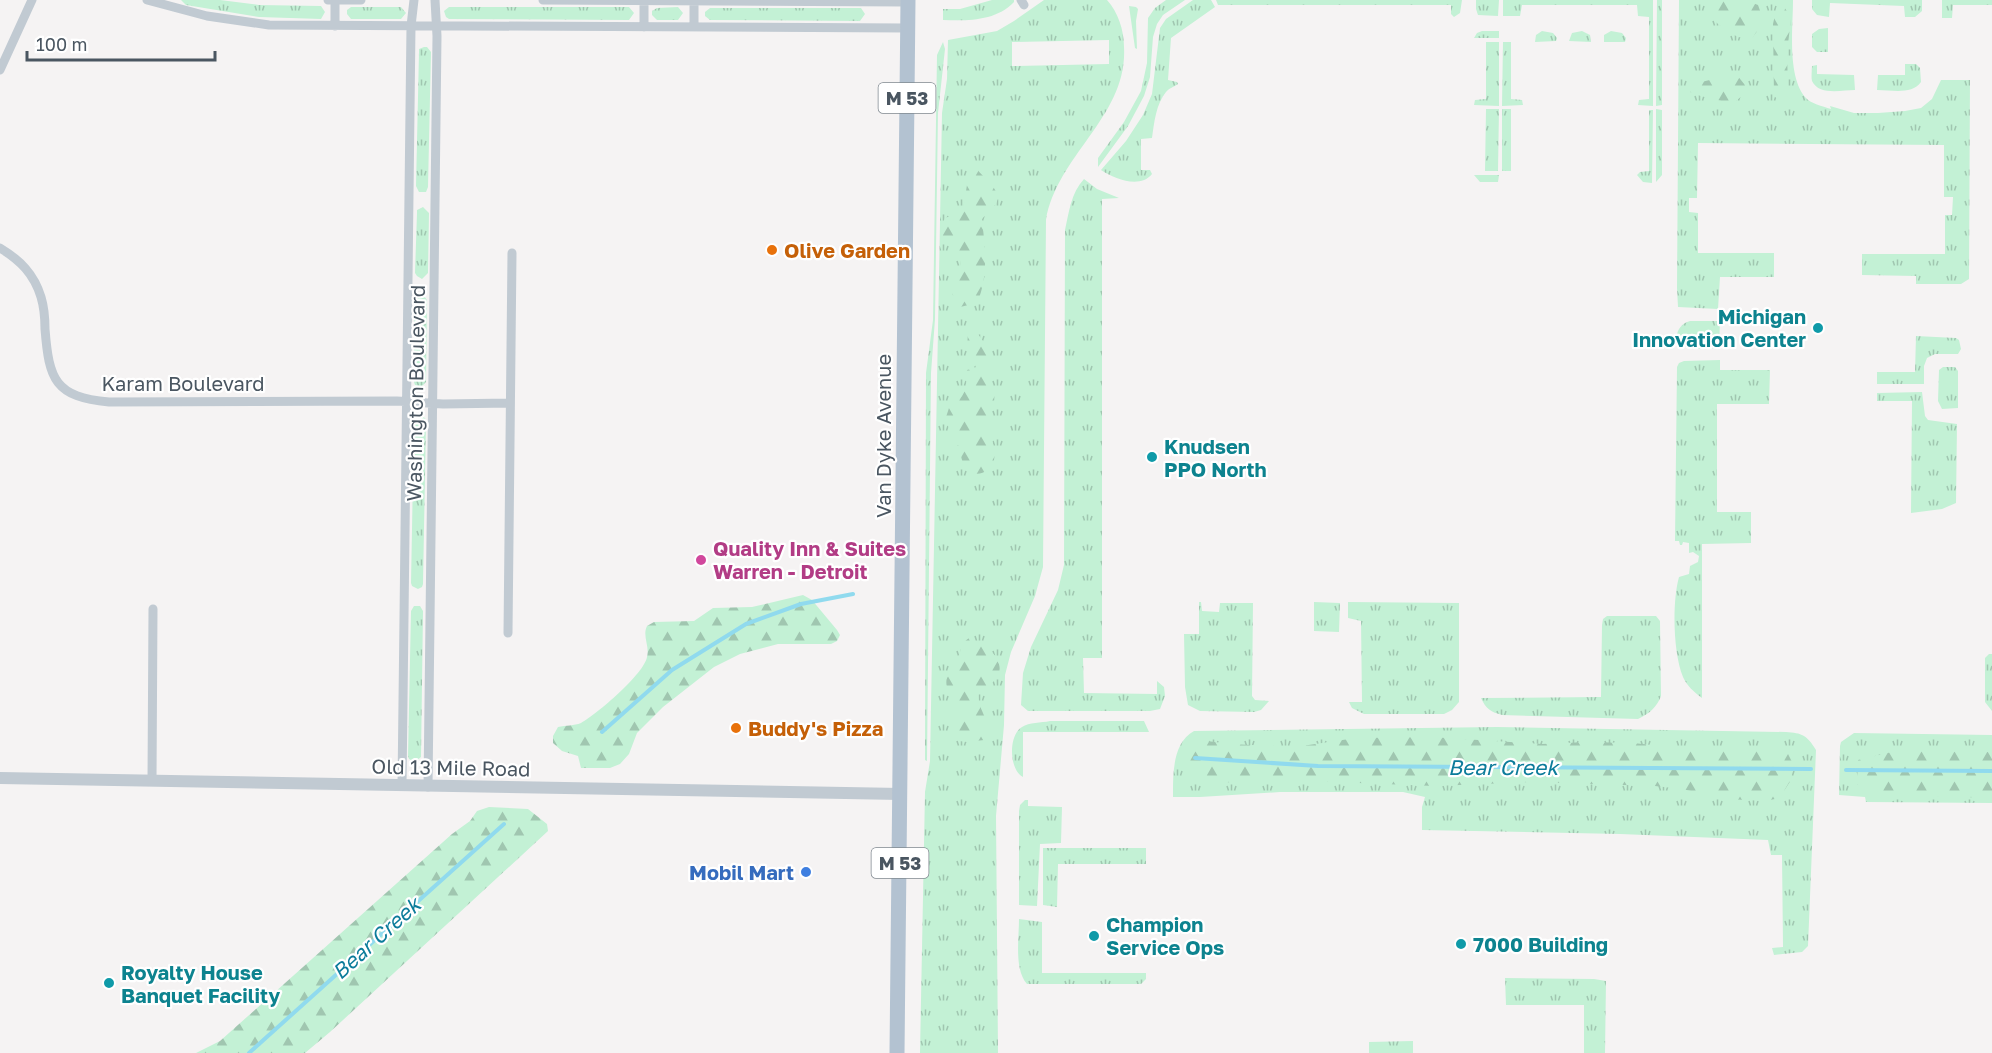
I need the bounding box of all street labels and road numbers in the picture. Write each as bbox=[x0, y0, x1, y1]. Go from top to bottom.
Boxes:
road number: M 53 bbox=[878, 83, 936, 113]
street label: Washington Boulevard bbox=[401, 285, 429, 501]
street label: Van Dyke Avenue bbox=[871, 354, 895, 518]
street label: Karam Boulevard bbox=[101, 371, 265, 395]
street label: Old 13 Mile Road bbox=[371, 754, 531, 780]
road number: M 53 bbox=[872, 848, 928, 878]

